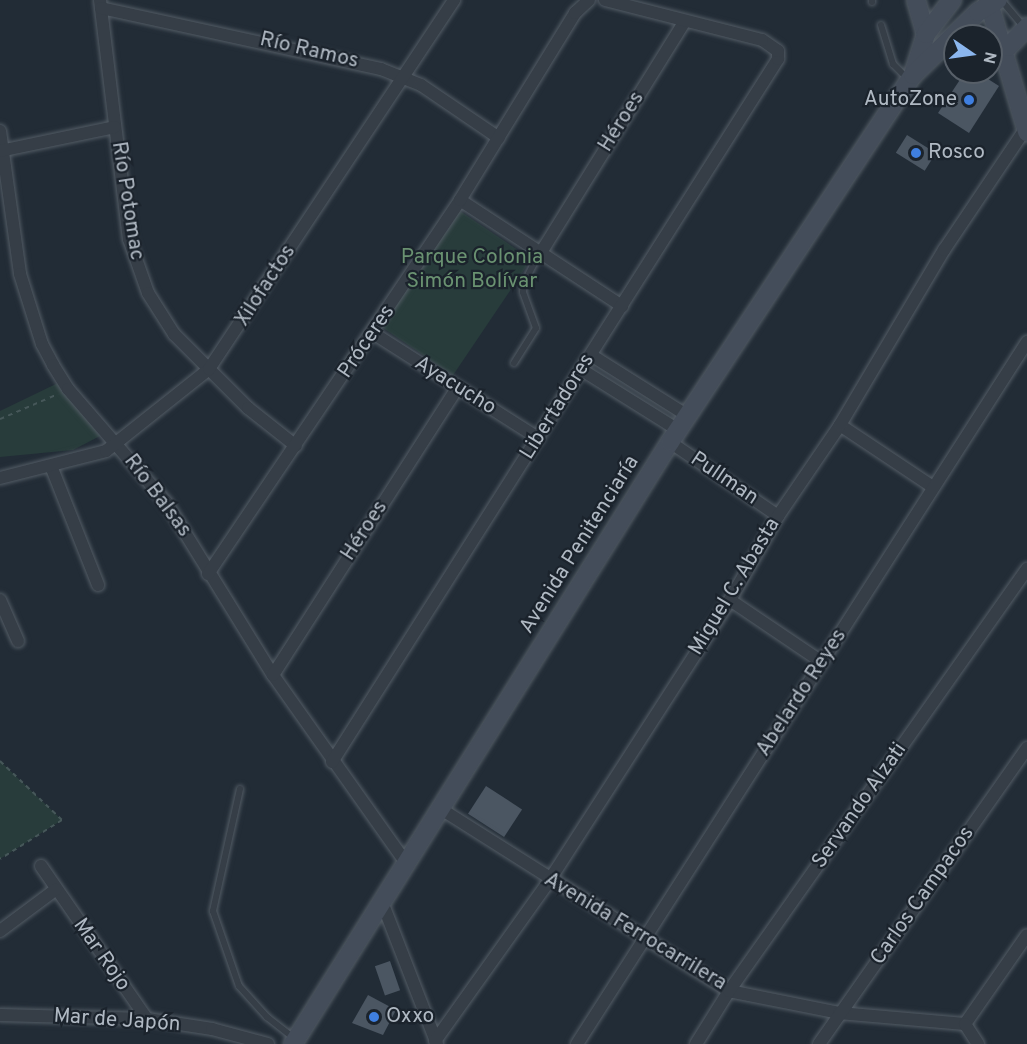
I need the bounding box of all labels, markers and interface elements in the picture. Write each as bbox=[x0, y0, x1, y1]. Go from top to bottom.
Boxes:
north arrow bbox=[943, 24, 1003, 84]
street label: Río Ramos bbox=[257, 27, 361, 75]
text: N bbox=[978, 50, 1000, 65]
street label: Héroes bbox=[594, 87, 650, 157]
place label: AutoZone bbox=[864, 87, 957, 113]
marker: AutoZone bbox=[962, 93, 976, 107]
street label: Río Potomac bbox=[105, 140, 149, 262]
place label: Rosco bbox=[928, 140, 985, 166]
marker: Rosco bbox=[909, 146, 923, 160]
street label: Xilofactos bbox=[230, 240, 302, 332]
park label: Parque Colonia Simón Bolívar bbox=[401, 245, 543, 295]
street label: Próceres bbox=[333, 300, 401, 384]
street label: Libertadores bbox=[515, 349, 601, 465]
street label: Ayacucho bbox=[409, 351, 501, 421]
street label: Pullman bbox=[685, 447, 763, 511]
street label: Río Balsas bbox=[118, 450, 196, 542]
street label: Avenida Penitenciaría bbox=[515, 451, 645, 639]
street label: Héroes bbox=[336, 496, 394, 566]
street label: Miguel C. Abasta bbox=[684, 513, 786, 661]
street label: Abelardo Reyes bbox=[751, 625, 853, 761]
street label: Servando Alzati bbox=[807, 738, 913, 874]
street label: Carlos Campacos bbox=[866, 822, 980, 970]
street label: Avenida Ferrocarrilera bbox=[539, 867, 731, 997]
street label: Mar Rojo bbox=[67, 914, 135, 996]
street label: Mar de Japón bbox=[53, 1004, 181, 1038]
place label: Oxxo bbox=[386, 1004, 434, 1030]
marker: Oxxo bbox=[367, 1010, 381, 1024]

